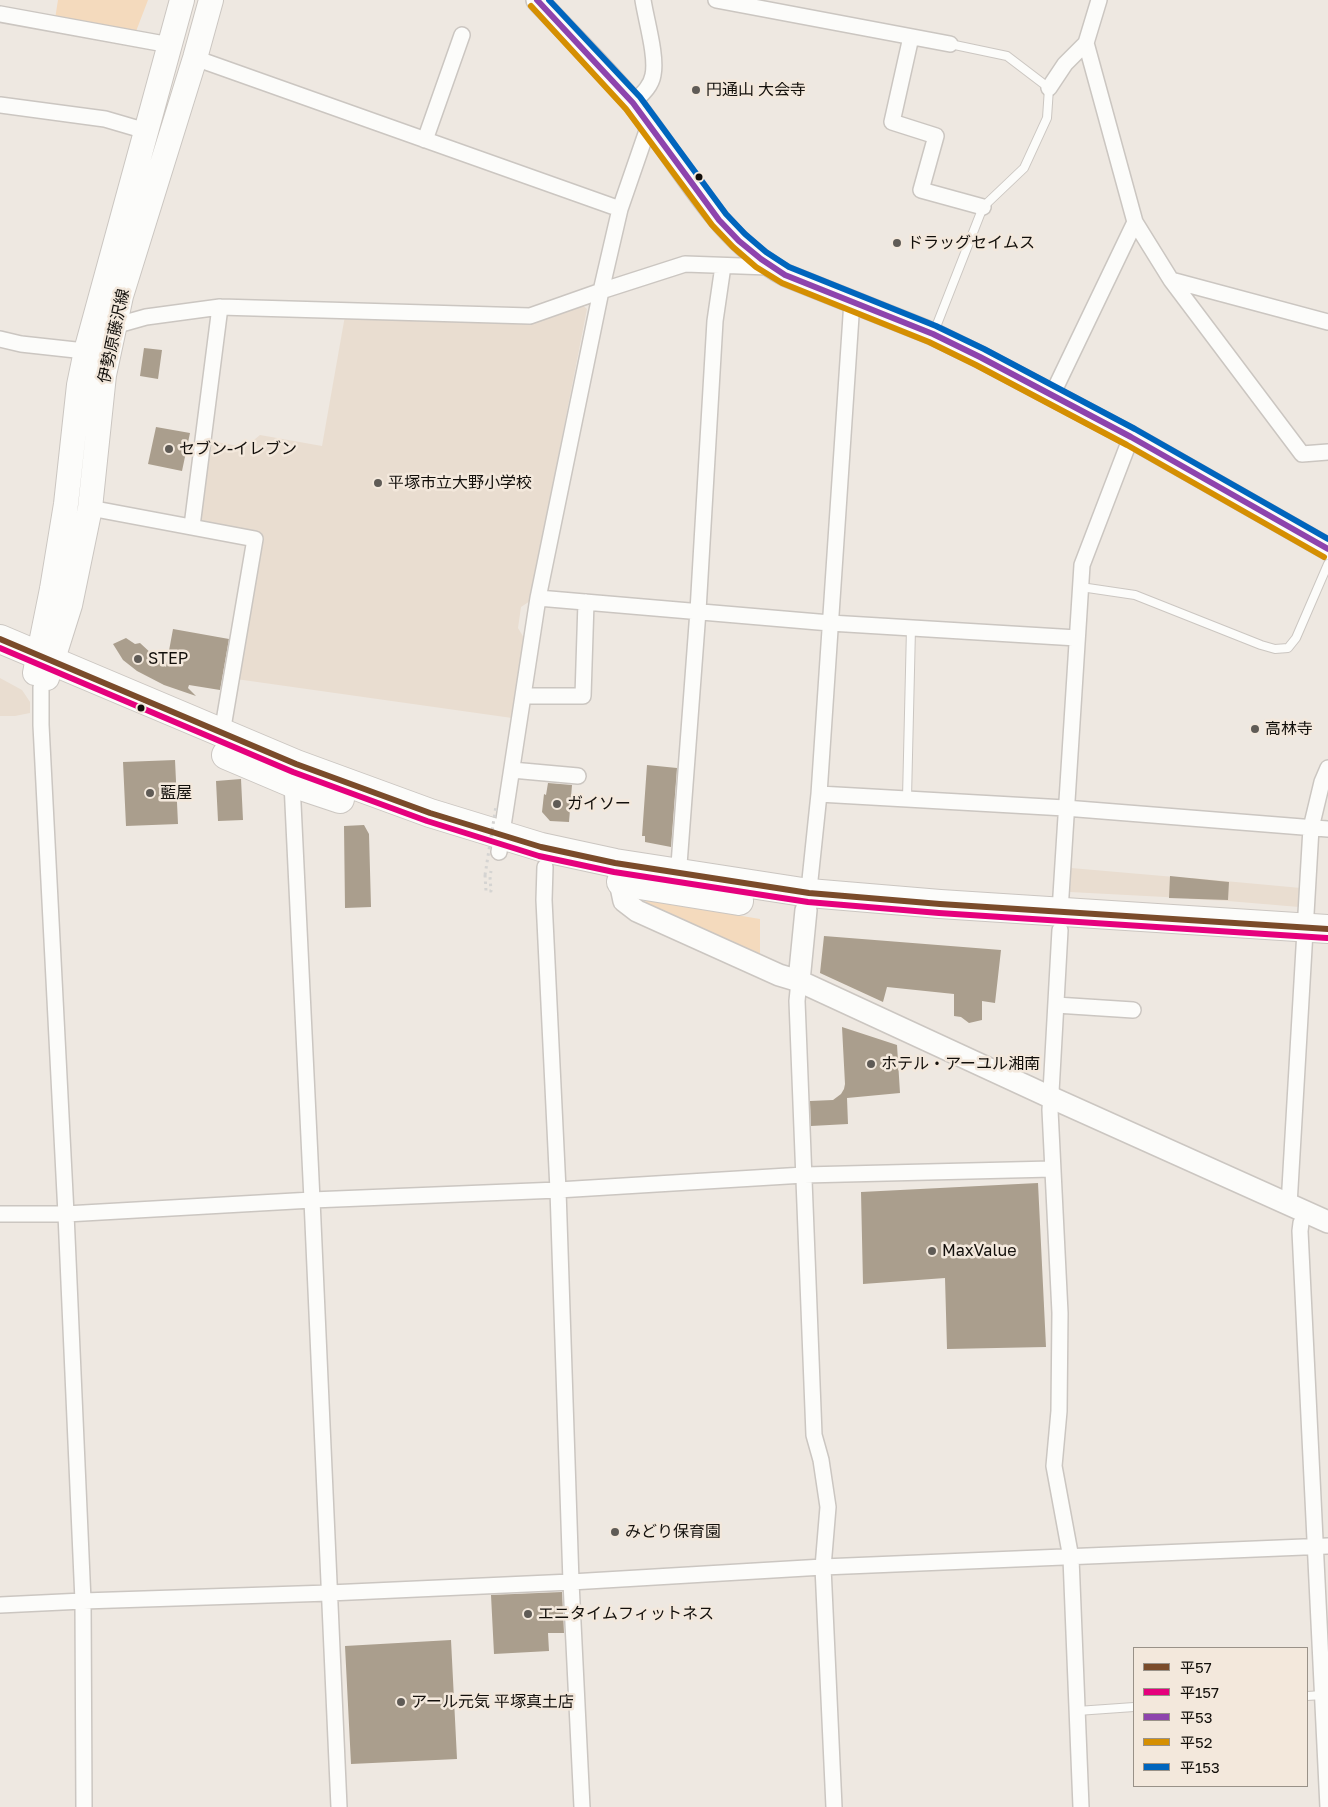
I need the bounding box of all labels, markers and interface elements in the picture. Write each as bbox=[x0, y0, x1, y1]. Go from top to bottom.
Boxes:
place label: 円通山 大会寺 bbox=[706, 80, 806, 100]
marker: 円通山 大会寺 bbox=[690, 84, 702, 96]
unlabelled marker bbox=[694, 172, 704, 182]
place label: ドラッグセイムス bbox=[907, 233, 1035, 253]
marker: ドラッグセイムス bbox=[891, 237, 903, 249]
street label: 伊勢原藤沢線 bbox=[95, 287, 133, 385]
place label: セブン-イレブン bbox=[179, 439, 297, 459]
marker: セブン-イレブン bbox=[163, 443, 175, 455]
place label: 平塚市立大野小学校 bbox=[388, 473, 532, 493]
marker: 平塚市立大野小学校 bbox=[372, 477, 384, 489]
place label: STEP bbox=[148, 649, 188, 669]
marker: STEP bbox=[132, 653, 144, 665]
unlabelled marker bbox=[136, 703, 146, 713]
place label: 高林寺 bbox=[1265, 719, 1313, 739]
marker: 高林寺 bbox=[1249, 723, 1261, 735]
place label: 藍屋 bbox=[160, 783, 192, 803]
marker: 藍屋 bbox=[144, 787, 156, 799]
place label: ガイソー bbox=[567, 794, 631, 814]
marker: ガイソー bbox=[551, 798, 563, 810]
place label: ホテル・アーユル湘南 bbox=[881, 1054, 1040, 1074]
marker: ホテル・アーユル湘南 bbox=[865, 1058, 877, 1070]
place label: MaxValue bbox=[942, 1241, 1016, 1261]
marker: MaxValue bbox=[926, 1245, 938, 1257]
place label: みどり保育園 bbox=[625, 1522, 721, 1542]
marker: みどり保育園 bbox=[609, 1526, 621, 1538]
place label: エニタイムフィットネス bbox=[538, 1604, 714, 1624]
marker: エニタイムフィットネス bbox=[522, 1608, 534, 1620]
legend bbox=[1133, 1647, 1308, 1787]
text: 平57 bbox=[1180, 1658, 1212, 1676]
text: 平157 bbox=[1180, 1683, 1219, 1701]
place label: アール元気 平塚真土店 bbox=[411, 1692, 574, 1712]
marker: アール元気 平塚真土店 bbox=[395, 1696, 407, 1708]
text: 平53 bbox=[1180, 1708, 1212, 1726]
text: 平52 bbox=[1180, 1733, 1212, 1751]
text: 平153 bbox=[1180, 1758, 1220, 1776]

